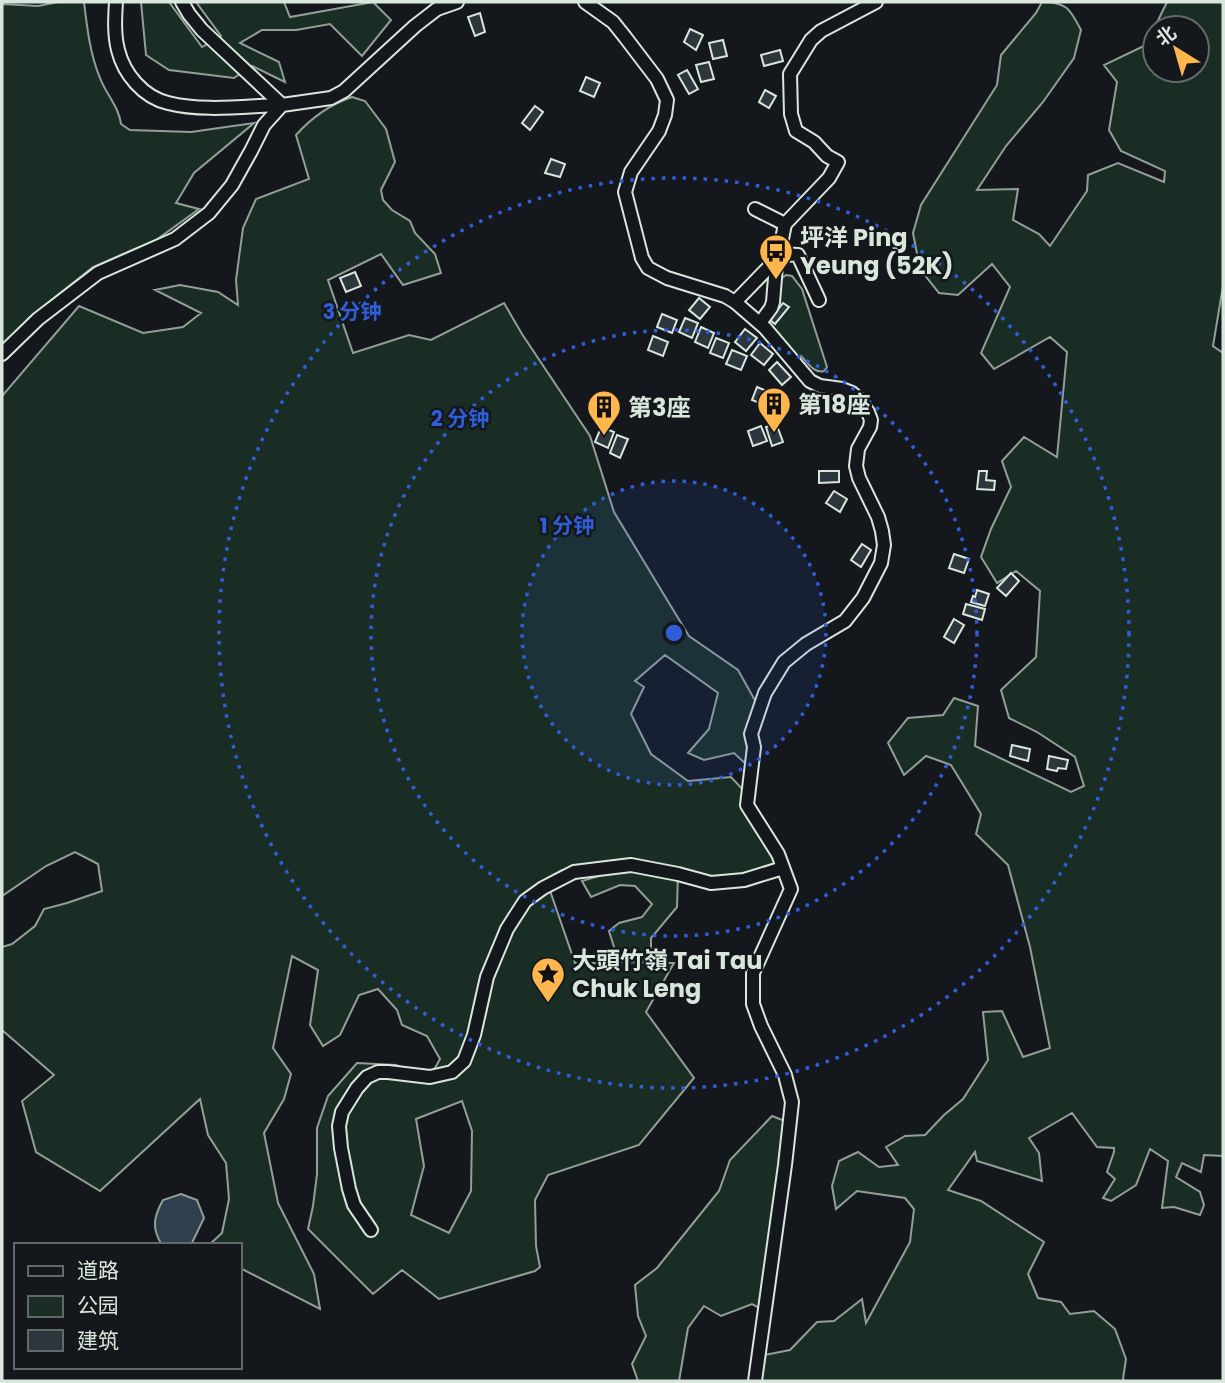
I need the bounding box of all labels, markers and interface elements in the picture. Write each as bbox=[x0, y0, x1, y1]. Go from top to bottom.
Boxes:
north arrow bbox=[1141, 14, 1211, 84]
text: 北 bbox=[1150, 19, 1182, 52]
place label: 坪洋 Ping Yeung (52K) bbox=[800, 221, 954, 282]
bus stop icon: 坪洋 Ping Yeung (52K) bbox=[757, 232, 795, 281]
text: 3 分钟 bbox=[322, 297, 382, 326]
building icon: 第18座 bbox=[755, 385, 793, 434]
building icon: 第3座 bbox=[585, 388, 623, 437]
place label: 第18座 bbox=[798, 388, 871, 421]
place label: 第3座 bbox=[628, 391, 691, 424]
text: 2 分钟 bbox=[431, 404, 489, 433]
text: 1 分钟 bbox=[540, 511, 594, 540]
centre of rings bbox=[662, 621, 686, 645]
place label: 大頭竹嶺 Tai Tau Chuk Leng bbox=[572, 944, 762, 1005]
place icon: 大頭竹嶺 Tai Tau Chuk Leng bbox=[529, 955, 567, 1004]
legend bbox=[14, 1243, 242, 1369]
text: 道路 bbox=[77, 1256, 119, 1285]
text: 公园 bbox=[77, 1291, 119, 1320]
text: 建筑 bbox=[77, 1326, 119, 1355]

